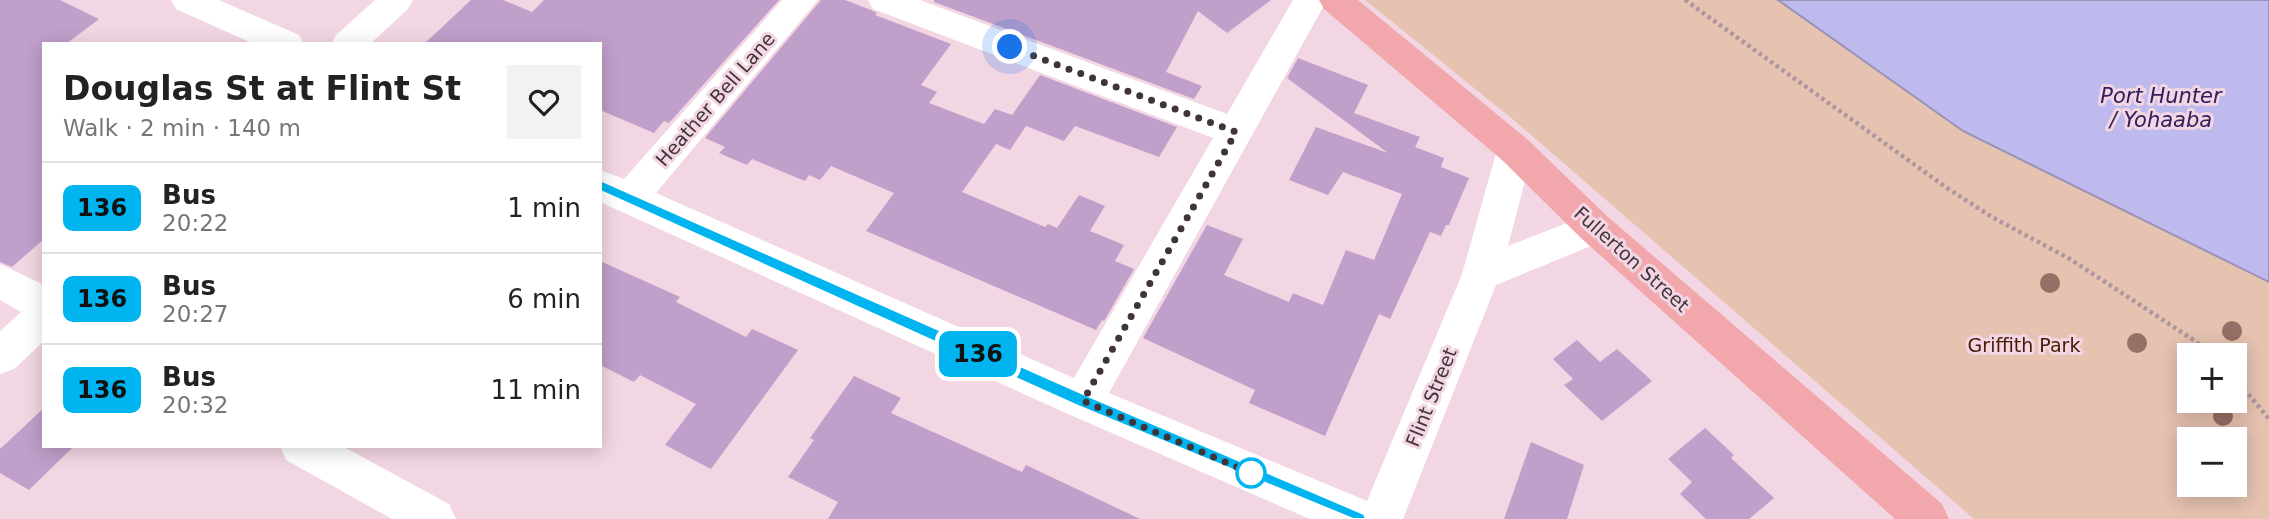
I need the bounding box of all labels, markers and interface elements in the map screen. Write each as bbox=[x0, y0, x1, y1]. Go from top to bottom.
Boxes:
street label: Heather Bell Lane bbox=[651, 28, 779, 170]
your location bbox=[992, 29, 1027, 64]
button: heart bbox=[507, 65, 581, 139]
text: Douglas St at Flint St bbox=[63, 69, 461, 108]
water label: Port Hunter / Yohaaba bbox=[2100, 84, 2223, 132]
text: Walk · 2 min · 140 m bbox=[63, 115, 301, 141]
text: Bus bbox=[162, 180, 216, 210]
text: 1 min bbox=[507, 193, 581, 223]
text: 136 bbox=[77, 194, 127, 222]
street label: Fullerton Street bbox=[1570, 202, 1694, 316]
text: 20:22 bbox=[162, 210, 228, 236]
text: Bus bbox=[162, 271, 216, 301]
text: 6 min bbox=[507, 284, 581, 314]
text: 136 bbox=[77, 285, 127, 313]
text: 20:27 bbox=[162, 301, 228, 327]
line badge: 136 bbox=[938, 331, 1018, 377]
park label: Griffith Park bbox=[1968, 334, 2080, 356]
text: 136 bbox=[953, 340, 1003, 368]
map controls bbox=[2177, 343, 2247, 497]
button: + bbox=[2177, 343, 2247, 413]
street label: Flint Street bbox=[1401, 344, 1461, 450]
text: Bus bbox=[162, 362, 216, 392]
text: 11 min bbox=[491, 375, 581, 405]
text: 136 bbox=[77, 376, 127, 404]
text: 20:32 bbox=[162, 392, 228, 418]
button: − bbox=[2177, 427, 2247, 497]
unlabelled marker bbox=[1236, 458, 1266, 488]

